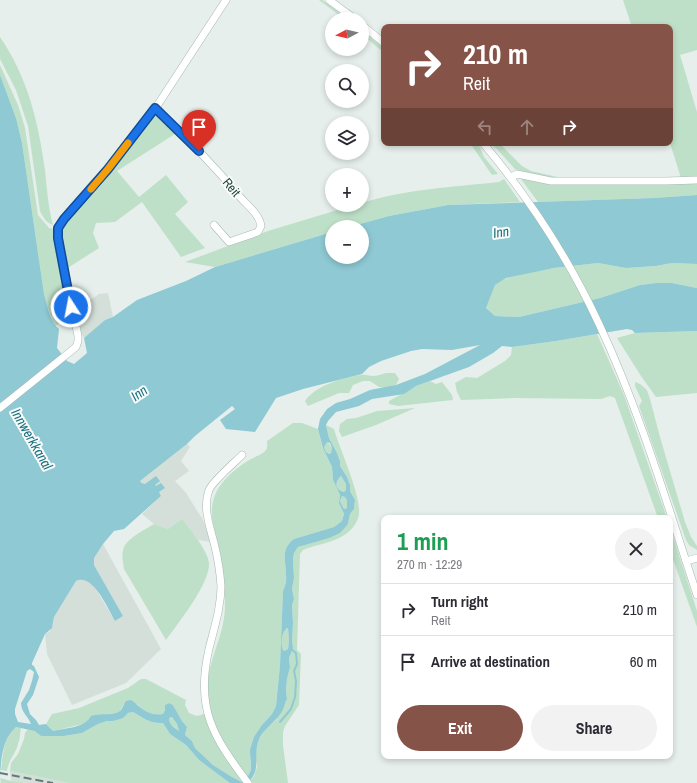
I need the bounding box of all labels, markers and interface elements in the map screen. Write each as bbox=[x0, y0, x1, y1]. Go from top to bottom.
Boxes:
north arrow bbox=[325, 12, 369, 56]
map controls bbox=[325, 12, 369, 264]
text: 210 m bbox=[463, 35, 528, 73]
icon: right bbox=[397, 40, 449, 92]
button: search bbox=[325, 64, 369, 108]
text: Reit bbox=[463, 71, 490, 96]
pin bbox=[182, 110, 216, 151]
icon: arrive bbox=[188, 116, 210, 138]
button: layers bbox=[325, 116, 369, 160]
icon: left bbox=[474, 116, 496, 138]
icon: ahead bbox=[516, 116, 538, 138]
icon: right bbox=[558, 116, 580, 138]
button: + bbox=[325, 168, 369, 212]
street label: Reit bbox=[219, 174, 244, 200]
button: − bbox=[325, 220, 369, 264]
water label: Inn bbox=[492, 222, 510, 242]
position arrow bbox=[50, 286, 92, 328]
water label: Inn bbox=[127, 381, 151, 405]
water label: Innwerkkanal bbox=[7, 405, 57, 473]
text: 1 min bbox=[397, 525, 448, 557]
button: close bbox=[615, 528, 657, 570]
text: 270 m · 12:29 bbox=[397, 556, 462, 573]
text: Turn right bbox=[431, 591, 488, 612]
icon: right bbox=[397, 599, 419, 621]
text: 210 m bbox=[623, 599, 657, 620]
text: Reit bbox=[431, 612, 451, 629]
icon: arrive bbox=[397, 651, 419, 673]
text: Arrive at destination bbox=[431, 651, 550, 672]
text: 60 m bbox=[630, 651, 657, 672]
button: Exit bbox=[397, 705, 523, 751]
button: Share bbox=[531, 705, 657, 751]

